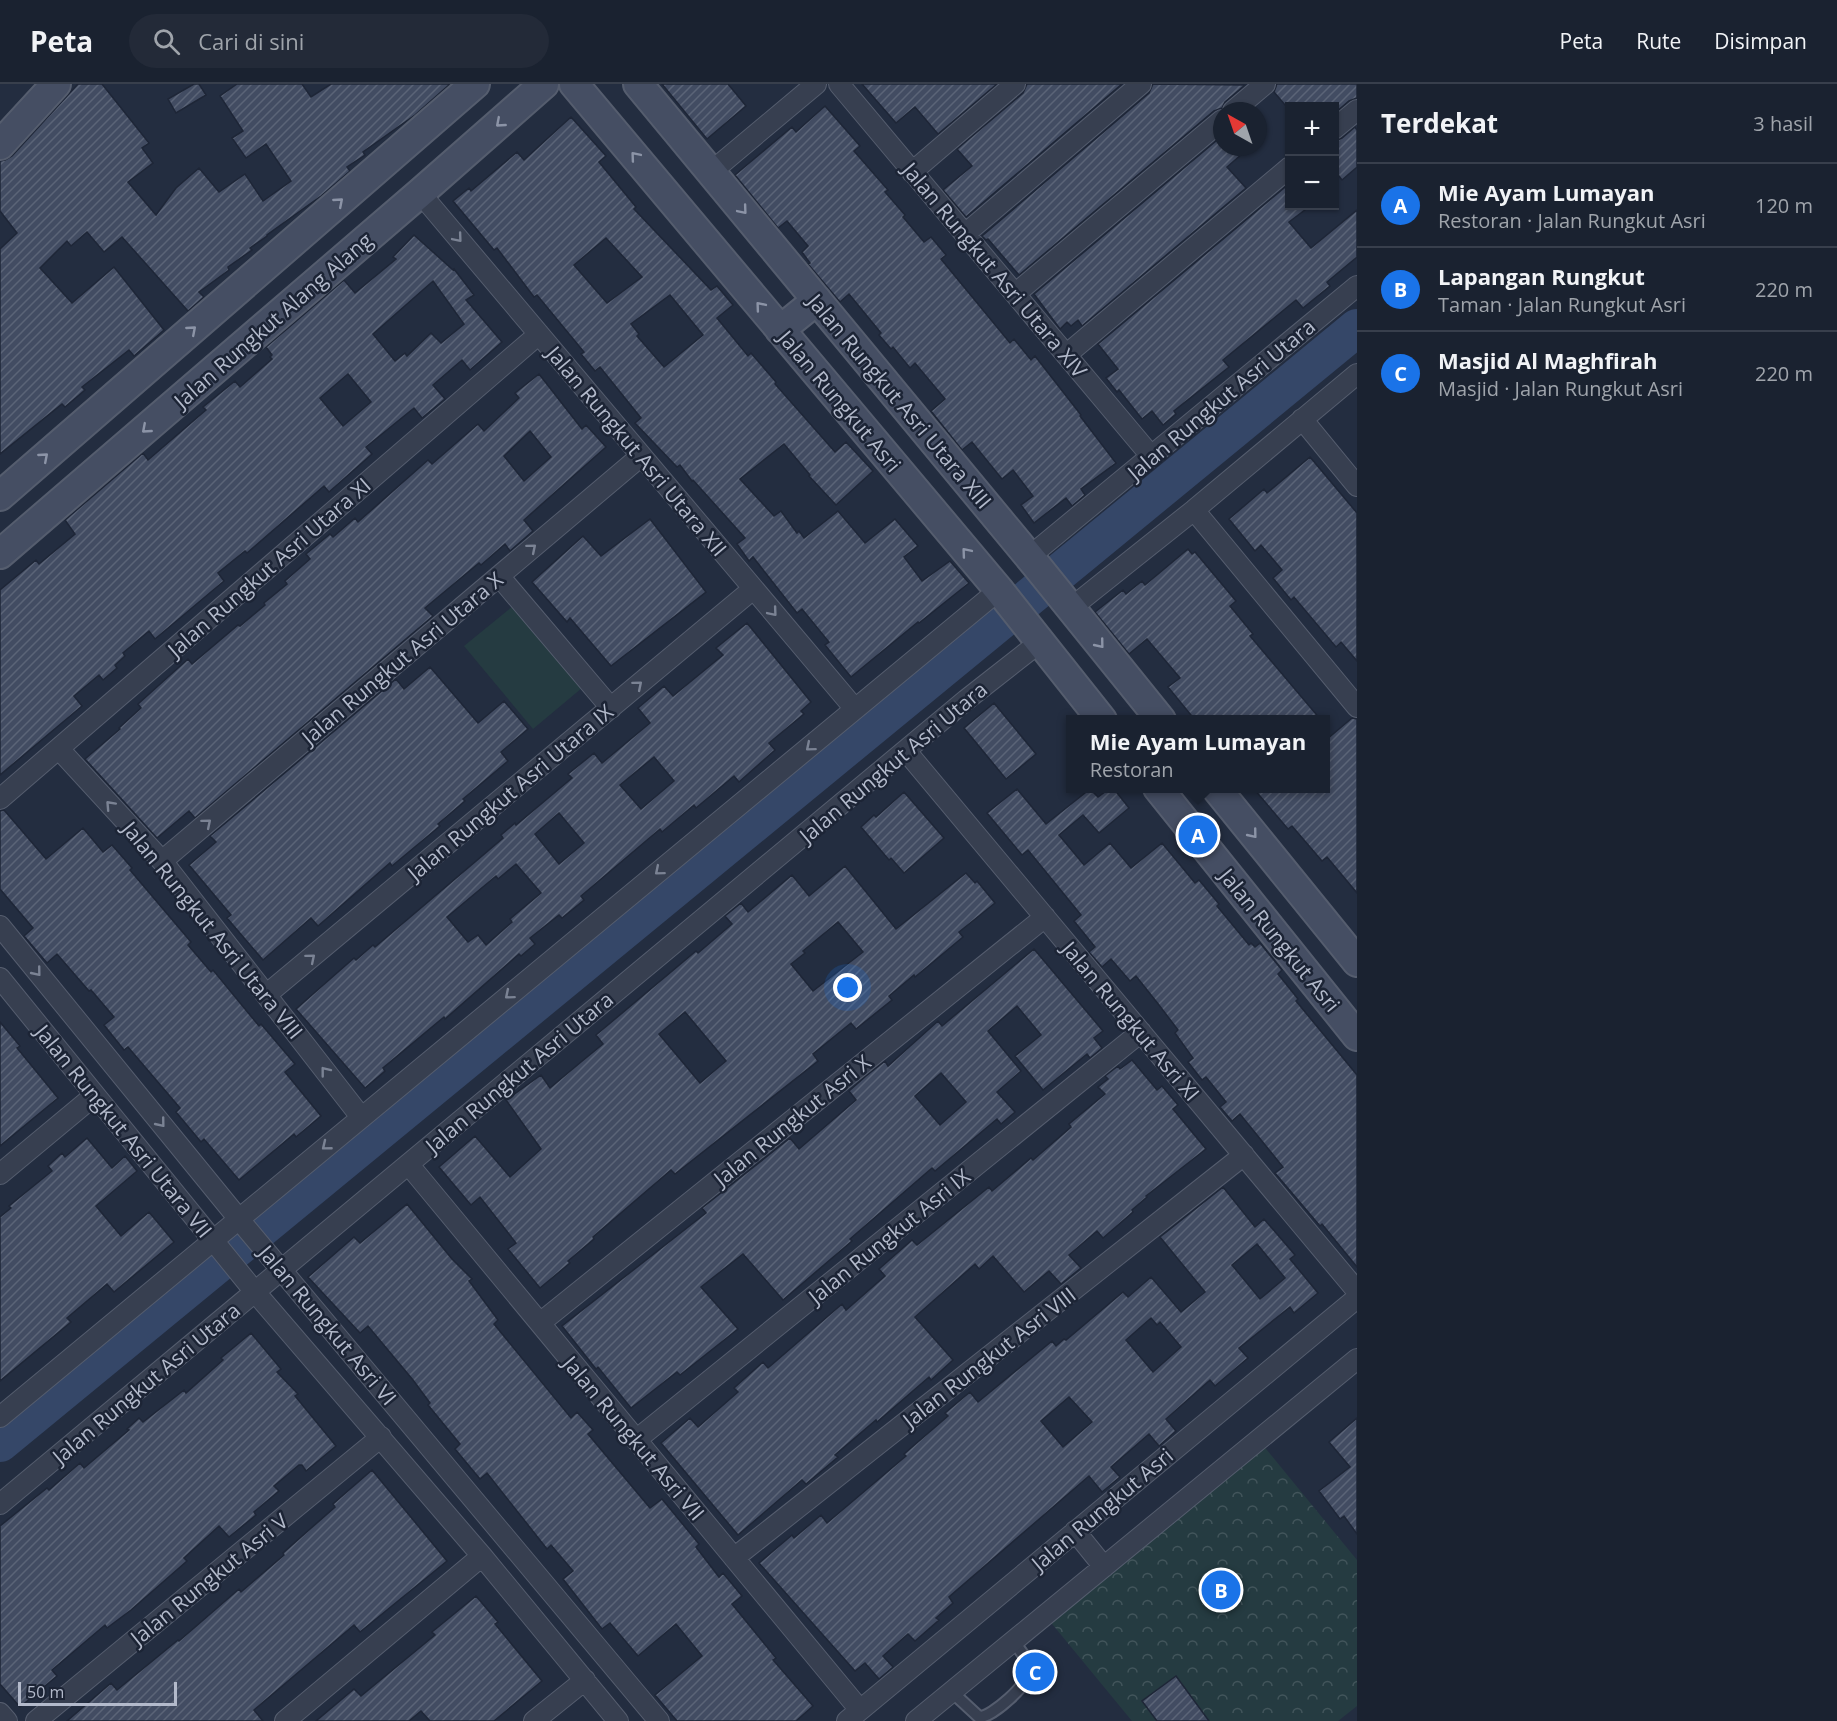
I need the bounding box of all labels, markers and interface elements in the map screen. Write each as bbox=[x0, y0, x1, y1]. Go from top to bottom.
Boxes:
search box bbox=[129, 14, 549, 68]
text: Peta bbox=[30, 22, 93, 60]
icon: search bbox=[150, 25, 183, 58]
text: Cari di sini bbox=[198, 26, 304, 56]
text: Peta bbox=[1560, 27, 1603, 55]
text: Rute bbox=[1636, 27, 1681, 55]
text: Disimpan bbox=[1714, 27, 1807, 55]
north arrow bbox=[1213, 102, 1267, 156]
map controls bbox=[1285, 102, 1339, 210]
button: + bbox=[1285, 102, 1339, 156]
text: Terdekat bbox=[1381, 105, 1498, 141]
text: 3 hasil bbox=[1753, 110, 1813, 137]
one-way arrow bbox=[496, 116, 507, 127]
one-way arrow bbox=[631, 152, 642, 163]
street label: Jalan Rungkut Asri Utara XIV bbox=[895, 155, 1094, 384]
button: − bbox=[1285, 156, 1339, 210]
text: Mie Ayam Lumayan bbox=[1438, 177, 1655, 207]
text: A bbox=[1394, 192, 1407, 219]
text: 120 m bbox=[1755, 192, 1813, 219]
one-way arrow bbox=[332, 198, 343, 209]
one-way arrow bbox=[735, 203, 746, 214]
text: Restoran · Jalan Rungkut Asri bbox=[1438, 207, 1706, 234]
street label: Jalan Rungkut Alang Alang bbox=[166, 226, 378, 415]
one-way arrow bbox=[451, 231, 462, 242]
text: Lapangan Rungkut bbox=[1438, 261, 1645, 291]
text: B bbox=[1394, 276, 1407, 303]
text: 220 m bbox=[1755, 276, 1813, 303]
street label: Jalan Rungkut Asri Utara XIII bbox=[801, 286, 998, 514]
text: Taman · Jalan Rungkut Asri bbox=[1438, 291, 1686, 318]
one-way arrow bbox=[756, 302, 767, 313]
street label: Jalan Rungkut Asri Utara bbox=[1120, 312, 1321, 487]
street label: Jalan Rungkut Asri bbox=[771, 323, 908, 478]
one-way arrow bbox=[185, 326, 196, 337]
street label: Jalan Rungkut Asri Utara XII bbox=[539, 338, 733, 562]
text: Masjid Al Maghfirah bbox=[1438, 345, 1658, 375]
text: C bbox=[1394, 360, 1407, 387]
text: 220 m bbox=[1755, 360, 1813, 387]
text: Masjid · Jalan Rungkut Asri bbox=[1438, 375, 1683, 402]
one-way arrow bbox=[142, 422, 153, 433]
one-way arrow bbox=[37, 453, 48, 464]
street label: Jalan Rungkut Asri Utara XI bbox=[160, 471, 376, 664]
one-way arrow bbox=[525, 544, 536, 555]
one-way arrow bbox=[962, 547, 973, 558]
street label: Jalan Rungkut Asri Utara X bbox=[294, 565, 509, 752]
one-way arrow bbox=[766, 605, 777, 616]
one-way arrow bbox=[1092, 637, 1103, 648]
street label: Jalan Rungkut Asri Utara bbox=[792, 675, 993, 850]
one-way arrow bbox=[631, 681, 642, 692]
street label: Jalan Rungkut Asri Utara IX bbox=[400, 697, 619, 888]
popup bbox=[1066, 715, 1330, 793]
text: Mie Ayam Lumayan bbox=[1090, 726, 1306, 756]
one-way arrow bbox=[806, 739, 817, 750]
text: Restoran bbox=[1090, 756, 1174, 783]
one-way arrow bbox=[107, 801, 118, 812]
pin: A bbox=[1178, 812, 1218, 858]
street label: Jalan Rungkut Asri Utara VIII bbox=[115, 814, 310, 1045]
one-way arrow bbox=[200, 820, 211, 831]
one-way arrow bbox=[1246, 827, 1257, 838]
street label: Jalan Rungkut Asri bbox=[1212, 861, 1347, 1017]
one-way arrow bbox=[655, 863, 666, 874]
street label: Jalan Rungkut Asri XI bbox=[1055, 934, 1206, 1107]
one-way arrow bbox=[304, 954, 315, 965]
one-way arrow bbox=[30, 965, 41, 976]
your location bbox=[833, 973, 862, 1002]
street label: Jalan Rungkut Asri Utara bbox=[418, 985, 619, 1160]
one-way arrow bbox=[505, 988, 516, 999]
street label: Jalan Rungkut Asri Utara VII bbox=[28, 1017, 219, 1243]
street label: Jalan Rungkut Asri X bbox=[706, 1047, 877, 1193]
one-way arrow bbox=[322, 1067, 333, 1078]
one-way arrow bbox=[153, 1116, 164, 1127]
one-way arrow bbox=[322, 1138, 333, 1149]
street label: Jalan Rungkut Asri IX bbox=[801, 1162, 976, 1311]
street label: Jalan Rungkut Asri VI bbox=[252, 1238, 403, 1411]
street label: Jalan Rungkut Asri VIII bbox=[895, 1281, 1081, 1435]
street label: Jalan Rungkut Asri Utara bbox=[45, 1296, 246, 1471]
street label: Jalan Rungkut Asri VII bbox=[556, 1348, 711, 1526]
street label: Jalan Rungkut Asri bbox=[1024, 1441, 1179, 1578]
street label: Jalan Rungkut Asri V bbox=[123, 1507, 294, 1652]
pin: B bbox=[1202, 1568, 1240, 1612]
pin: C bbox=[1016, 1650, 1054, 1694]
scale bar bbox=[18, 1679, 177, 1706]
text: 50 m bbox=[27, 1681, 64, 1703]

